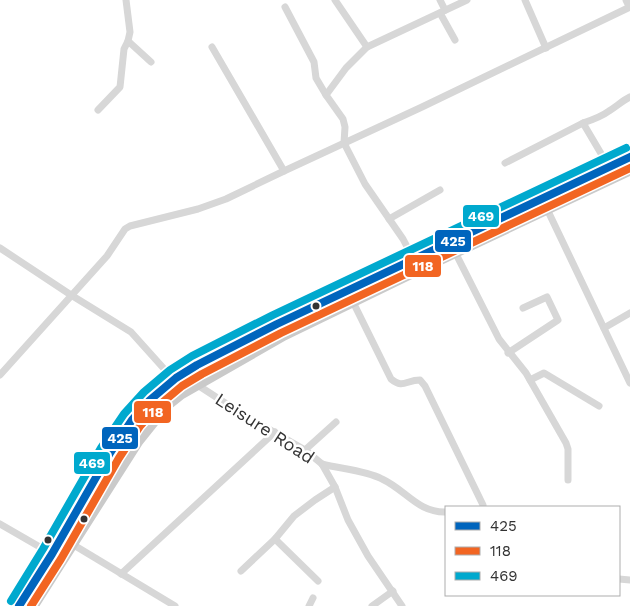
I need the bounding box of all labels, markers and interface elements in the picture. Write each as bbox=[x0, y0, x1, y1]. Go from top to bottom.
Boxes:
line badge: 469 bbox=[462, 204, 500, 228]
text: 469 bbox=[468, 208, 494, 224]
line badge: 425 bbox=[434, 229, 472, 253]
text: 425 bbox=[440, 233, 466, 249]
line badge: 118 bbox=[404, 254, 442, 278]
text: 118 bbox=[413, 258, 434, 274]
unlabelled marker bbox=[311, 301, 321, 311]
street label: Leisure Road bbox=[212, 388, 318, 468]
line badge: 118 bbox=[133, 400, 172, 424]
text: 118 bbox=[143, 404, 164, 420]
line badge: 425 bbox=[101, 426, 139, 450]
text: 425 bbox=[107, 430, 133, 446]
line badge: 469 bbox=[73, 451, 111, 475]
text: 469 bbox=[79, 455, 105, 471]
legend bbox=[445, 506, 620, 596]
unlabelled marker bbox=[79, 514, 89, 524]
text: 425 bbox=[490, 517, 517, 535]
unlabelled marker bbox=[43, 535, 53, 545]
text: 118 bbox=[490, 542, 511, 560]
text: 469 bbox=[490, 567, 518, 585]

